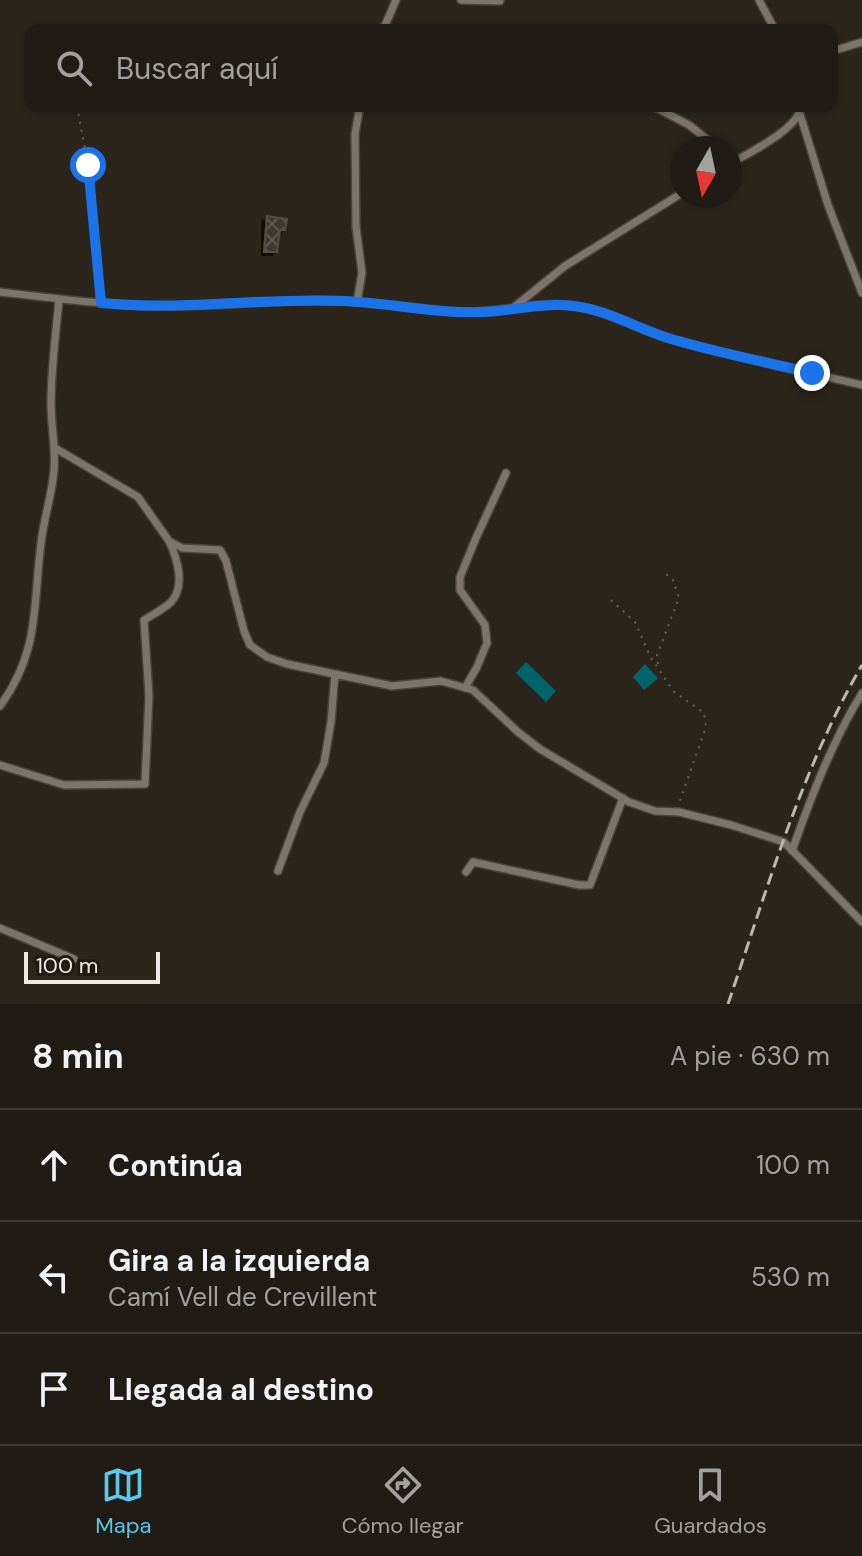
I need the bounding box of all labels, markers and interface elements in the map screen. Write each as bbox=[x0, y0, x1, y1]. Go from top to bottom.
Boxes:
search box bbox=[24, 24, 838, 112]
icon: search bbox=[52, 46, 96, 90]
text: Buscar aquí bbox=[116, 49, 278, 88]
north arrow bbox=[670, 136, 742, 208]
route start bbox=[70, 147, 106, 183]
route end bbox=[794, 355, 830, 391]
scale bar bbox=[24, 948, 160, 984]
text: 100 m bbox=[36, 951, 98, 980]
text: 8 min bbox=[32, 1034, 124, 1079]
text: A pie · 630 m bbox=[670, 1039, 830, 1073]
icon: ahead bbox=[32, 1143, 76, 1187]
text: Continúa bbox=[108, 1146, 243, 1185]
text: 100 m bbox=[756, 1148, 830, 1182]
text: Gira a la izquierda bbox=[108, 1241, 370, 1280]
icon: left bbox=[32, 1255, 76, 1299]
text: 530 m bbox=[751, 1260, 830, 1294]
text: Camí Vell de Crevillent bbox=[108, 1280, 377, 1314]
icon: arrive bbox=[32, 1367, 76, 1411]
text: Llegada al destino bbox=[108, 1370, 374, 1409]
tab: Mapa bbox=[95, 1463, 151, 1540]
tab: Cómo llegar bbox=[342, 1463, 464, 1540]
tab: Guardados bbox=[654, 1463, 767, 1540]

